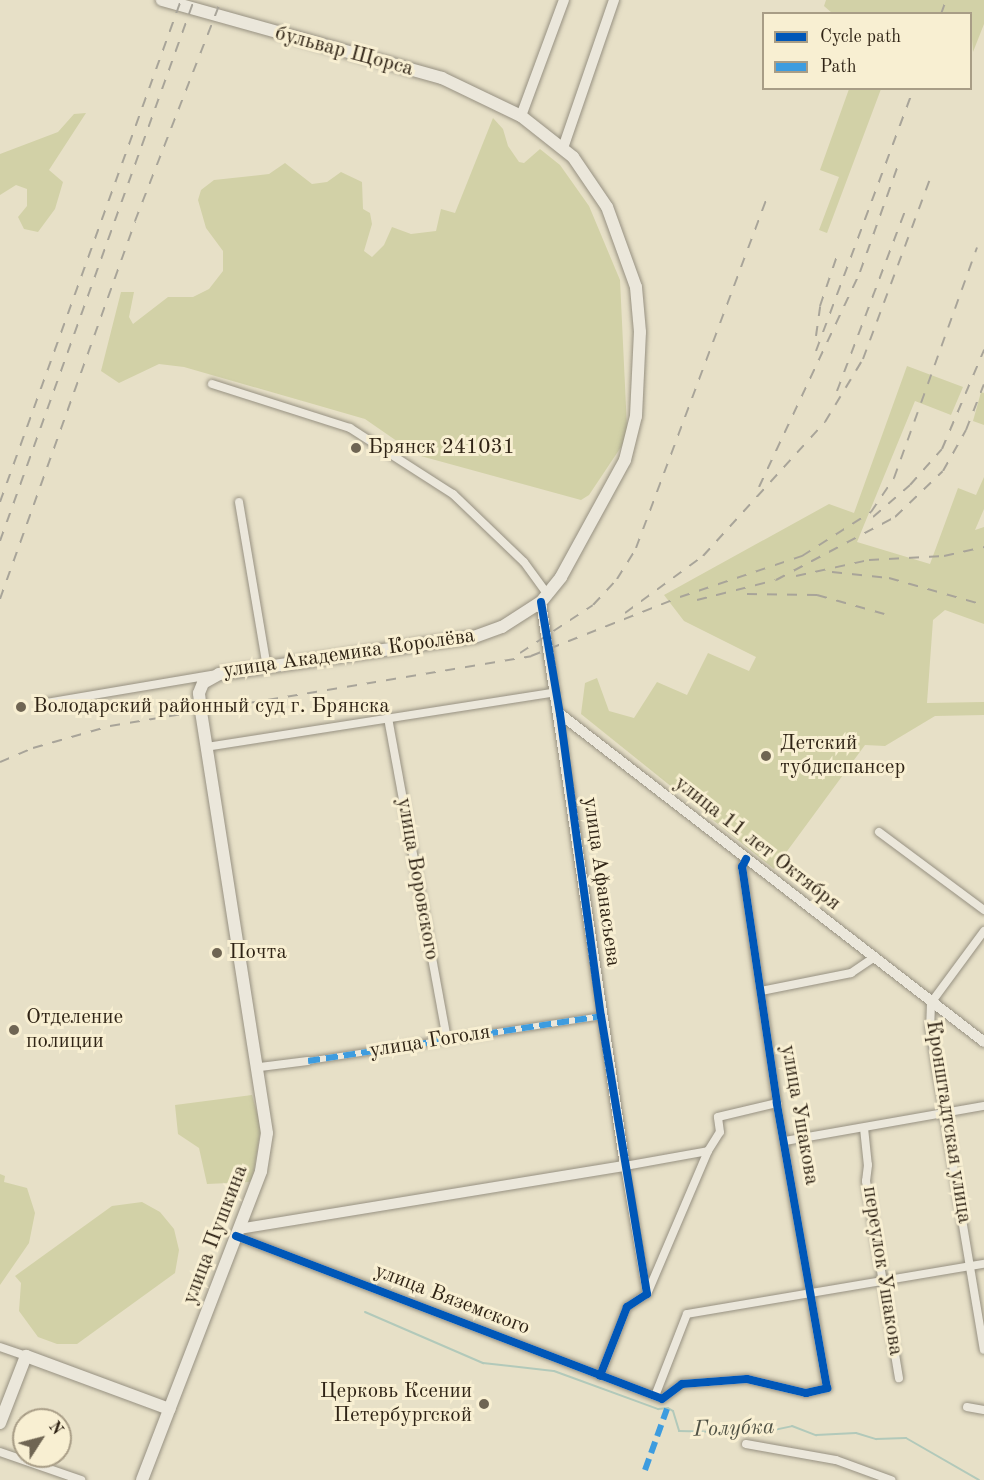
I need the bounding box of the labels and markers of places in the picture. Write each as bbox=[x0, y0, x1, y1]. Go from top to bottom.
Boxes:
place label: Брянск 241031 bbox=[368, 435, 515, 461]
marker: Брянск 241031 bbox=[349, 441, 363, 455]
place label: Володарский районный суд г. Брянска bbox=[33, 694, 390, 720]
marker: Володарский районный суд г. Брянска bbox=[14, 700, 28, 714]
place label: Детский тубдиспансер bbox=[780, 731, 905, 781]
marker: Детский тубдиспансер bbox=[757, 747, 775, 765]
place label: Почта bbox=[229, 940, 287, 966]
marker: Почта bbox=[210, 946, 224, 960]
place label: Отделение полиции bbox=[26, 1005, 123, 1055]
marker: Отделение полиции bbox=[7, 1023, 21, 1037]
place label: Церковь Ксении Петербургской bbox=[320, 1379, 472, 1429]
marker: Церковь Ксении Петербургской bbox=[477, 1397, 491, 1411]

